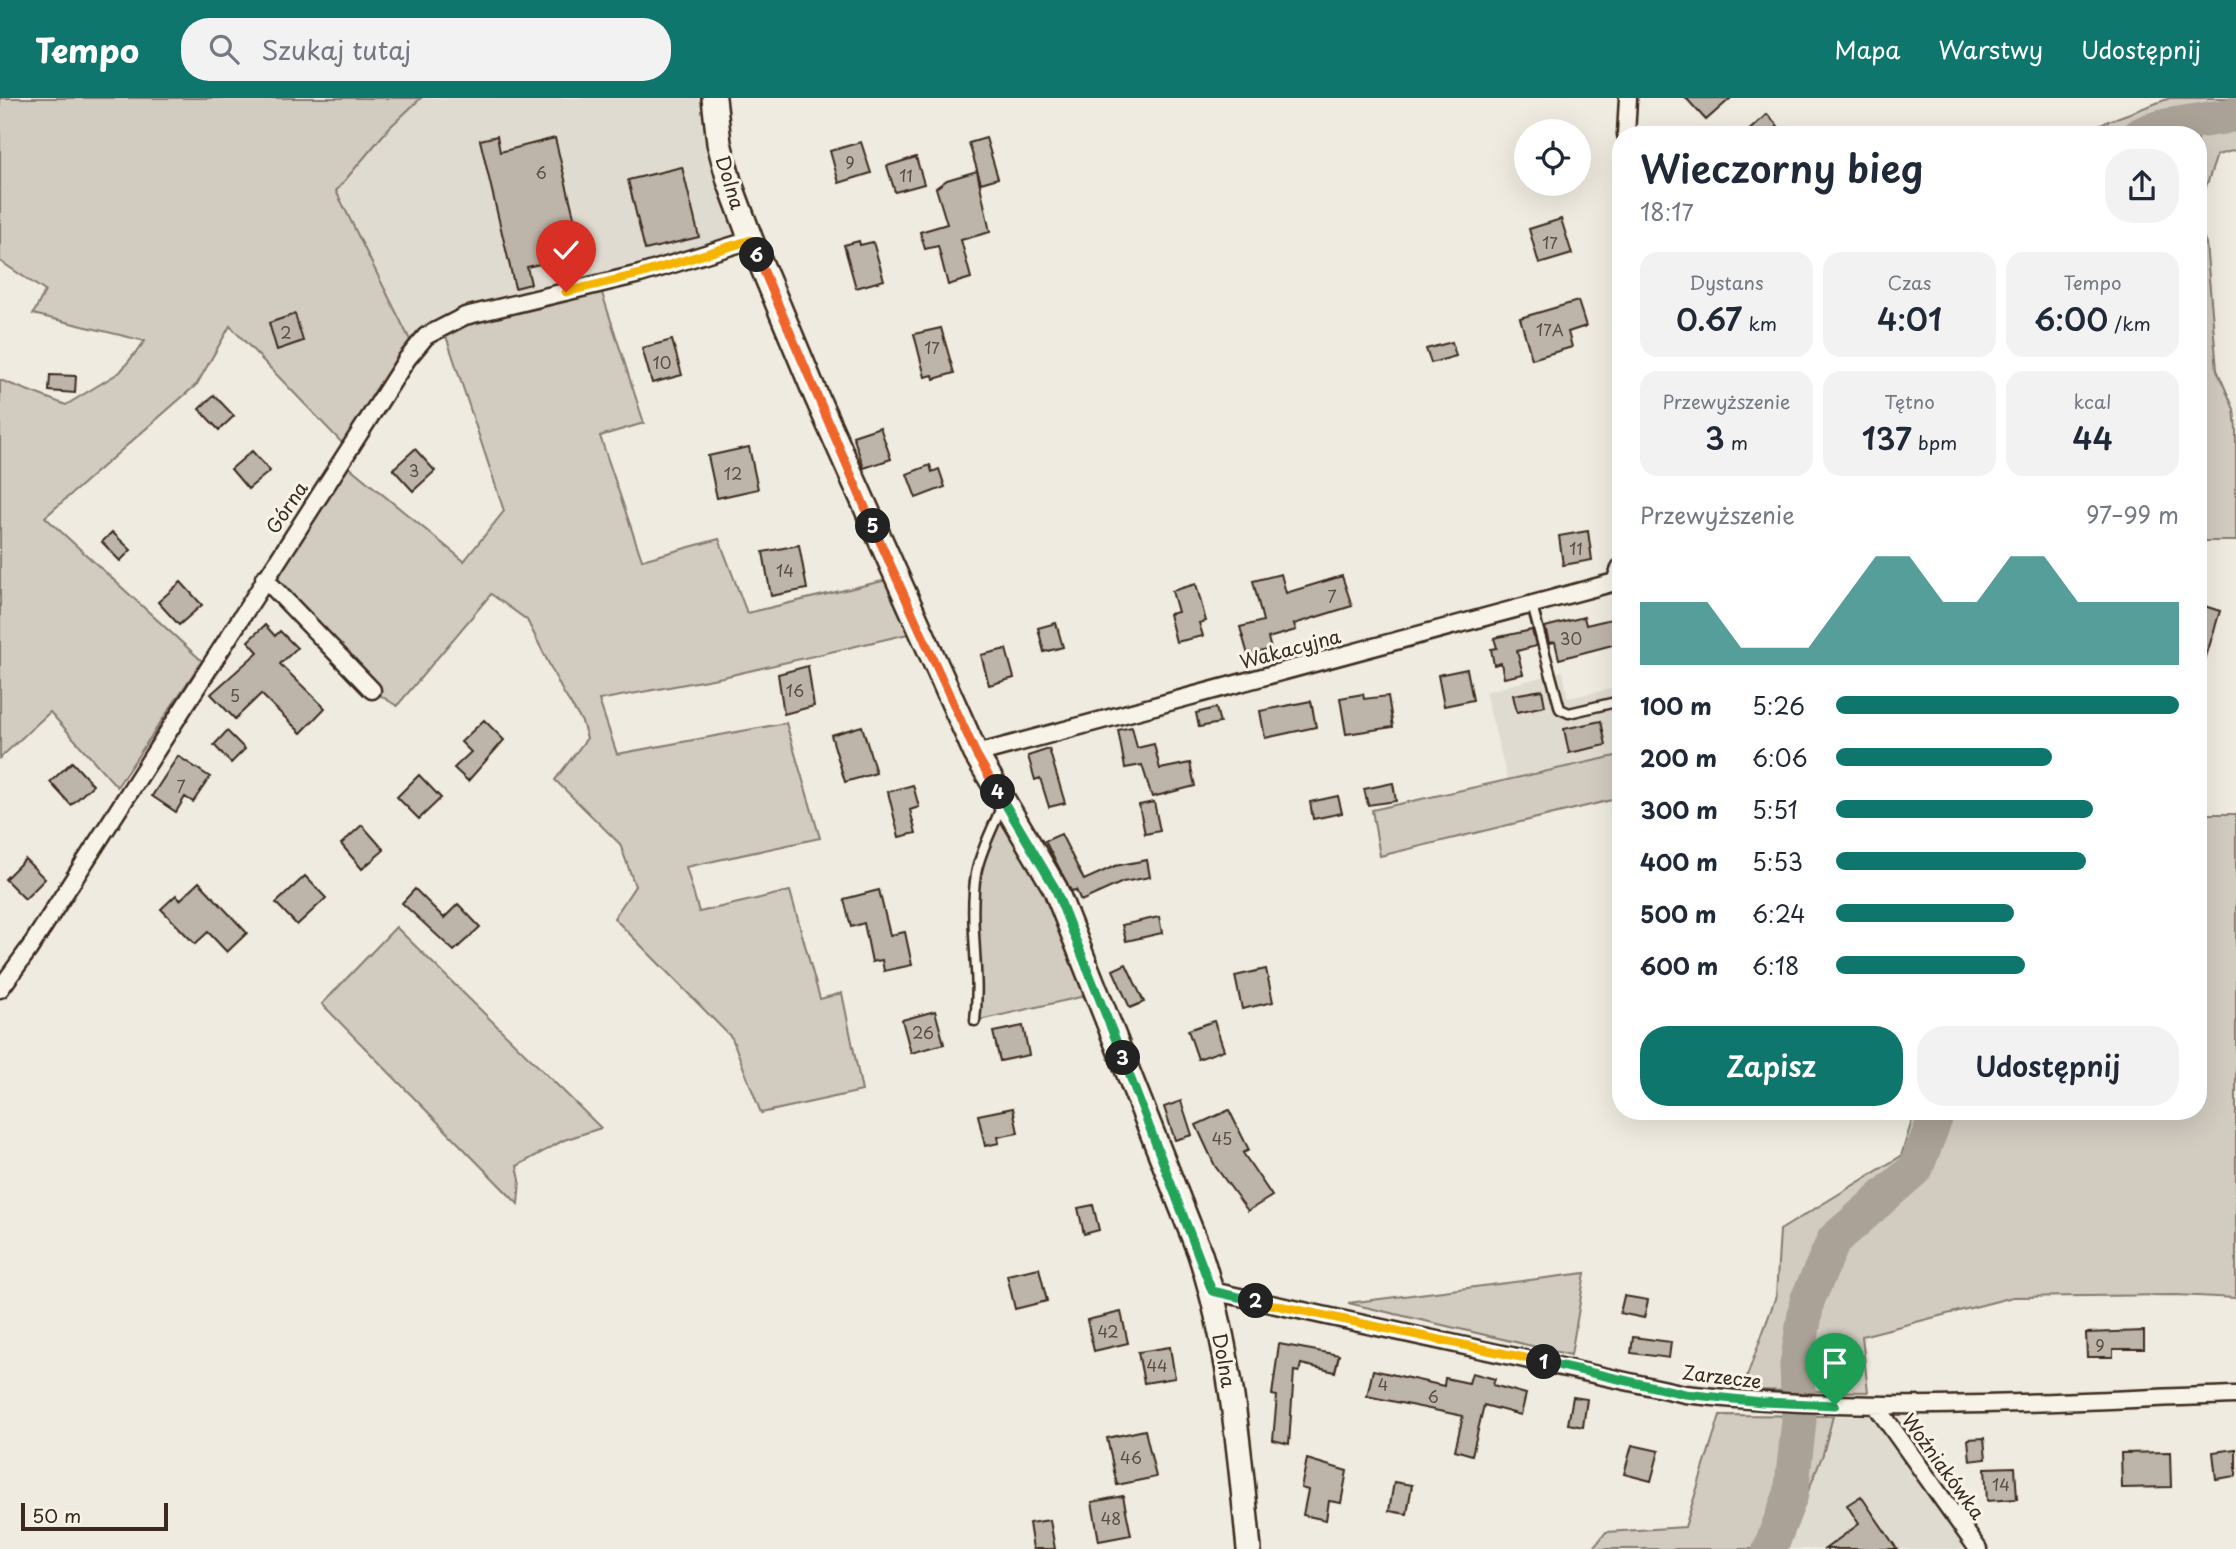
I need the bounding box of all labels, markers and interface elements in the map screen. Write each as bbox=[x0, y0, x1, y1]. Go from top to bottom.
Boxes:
search box bbox=[181, 18, 671, 81]
text: Tempo bbox=[35, 24, 139, 74]
icon: search bbox=[205, 30, 243, 68]
text: Szukaj tutaj bbox=[261, 30, 411, 69]
text: Mapa bbox=[1834, 31, 1900, 67]
text: Warstwy bbox=[1938, 31, 2043, 67]
text: Udostępnij bbox=[2081, 31, 2201, 67]
map controls bbox=[1514, 119, 1591, 196]
button: locate bbox=[1514, 119, 1591, 196]
text: Wieczorny bieg bbox=[1640, 139, 1923, 196]
button: share bbox=[2105, 149, 2179, 223]
house number: 9 bbox=[845, 150, 855, 174]
street label: Dolna bbox=[710, 151, 753, 213]
house number: 6 bbox=[535, 160, 547, 184]
house number: 11 bbox=[899, 163, 913, 187]
text: 18:17 bbox=[1640, 194, 1694, 229]
pin bbox=[536, 220, 596, 292]
house number: 17 bbox=[1542, 230, 1558, 254]
icon: check bbox=[547, 231, 585, 269]
pin: 6 bbox=[740, 238, 774, 272]
text: 6 bbox=[750, 240, 763, 268]
text: Dystans bbox=[1689, 268, 1764, 296]
text: Czas bbox=[1887, 268, 1932, 296]
text: Tempo bbox=[2063, 268, 2122, 296]
text: 0.67 bbox=[1676, 296, 1742, 341]
text: 4:01 bbox=[1877, 296, 1942, 341]
text: 6:00 bbox=[2034, 296, 2108, 341]
text: km bbox=[1742, 309, 1777, 337]
text: /km bbox=[2108, 309, 2151, 337]
house number: 17A bbox=[1536, 317, 1564, 341]
house number: 2 bbox=[280, 320, 292, 344]
house number: 17 bbox=[924, 335, 940, 359]
house number: 10 bbox=[653, 350, 671, 374]
text: Przewyższenie bbox=[1663, 387, 1790, 415]
text: Tętno bbox=[1884, 387, 1935, 415]
text: kcal bbox=[2074, 387, 2111, 415]
text: 3 bbox=[1705, 415, 1725, 460]
text: 137 bbox=[1862, 415, 1912, 460]
text: 44 bbox=[2072, 415, 2113, 460]
text: m bbox=[1725, 428, 1748, 456]
text: bpm bbox=[1912, 428, 1957, 456]
house number: 3 bbox=[409, 458, 419, 482]
house number: 12 bbox=[724, 461, 742, 485]
street label: Górna bbox=[258, 475, 314, 539]
text: Przewyższenie bbox=[1640, 497, 1795, 532]
text: 97–99 m bbox=[2086, 497, 2179, 532]
pin: 5 bbox=[856, 508, 890, 544]
text: 5 bbox=[866, 511, 879, 539]
house number: 11 bbox=[1569, 536, 1583, 560]
house number: 14 bbox=[776, 558, 794, 582]
house number: 7 bbox=[1327, 584, 1337, 608]
street label: Wakacyjna bbox=[1236, 621, 1344, 675]
house number: 30 bbox=[1560, 626, 1582, 650]
house number: 16 bbox=[786, 678, 804, 702]
house number: 5 bbox=[230, 683, 240, 707]
text: 100 m bbox=[1640, 688, 1712, 723]
text: 5:26 bbox=[1752, 688, 1805, 723]
text: 200 m bbox=[1640, 740, 1717, 775]
text: 6:06 bbox=[1752, 740, 1808, 775]
house number: 7 bbox=[176, 774, 186, 798]
pin: 4 bbox=[981, 774, 1016, 810]
text: 4 bbox=[991, 777, 1004, 805]
text: 300 m bbox=[1640, 792, 1718, 827]
text: 5:51 bbox=[1752, 792, 1798, 827]
text: 400 m bbox=[1640, 844, 1718, 879]
text: 5:53 bbox=[1752, 844, 1803, 879]
text: 500 m bbox=[1640, 896, 1717, 931]
text: 6:24 bbox=[1752, 896, 1806, 931]
text: 600 m bbox=[1640, 948, 1718, 983]
text: 6:18 bbox=[1752, 948, 1799, 983]
house number: 26 bbox=[912, 1020, 934, 1044]
button: Zapisz bbox=[1640, 1026, 1903, 1106]
button: Udostępnij bbox=[1917, 1026, 2179, 1106]
pin: 3 bbox=[1106, 1040, 1140, 1076]
text: 3 bbox=[1116, 1043, 1129, 1071]
house number: 45 bbox=[1212, 1126, 1232, 1150]
pin: 2 bbox=[1238, 1284, 1274, 1318]
text: 2 bbox=[1249, 1286, 1262, 1314]
house number: 42 bbox=[1097, 1319, 1119, 1343]
street label: Dolna bbox=[1206, 1330, 1244, 1390]
pin bbox=[1805, 1333, 1865, 1405]
house number: 9 bbox=[2095, 1333, 2105, 1357]
pin: 1 bbox=[1526, 1344, 1562, 1380]
icon: arrive bbox=[1816, 1344, 1854, 1382]
text: 1 bbox=[1539, 1347, 1548, 1375]
house number: 44 bbox=[1146, 1353, 1168, 1377]
street label: Zarzecze bbox=[1681, 1357, 1763, 1395]
house number: 4 bbox=[1378, 1372, 1388, 1396]
house number: 6 bbox=[1427, 1384, 1439, 1408]
street label: Woźniakówka bbox=[1896, 1407, 1992, 1525]
house number: 46 bbox=[1120, 1445, 1142, 1469]
house number: 14 bbox=[1992, 1472, 2010, 1496]
scale bar bbox=[21, 1500, 168, 1532]
text: 50 m bbox=[32, 1501, 81, 1529]
house number: 48 bbox=[1101, 1506, 1121, 1530]

